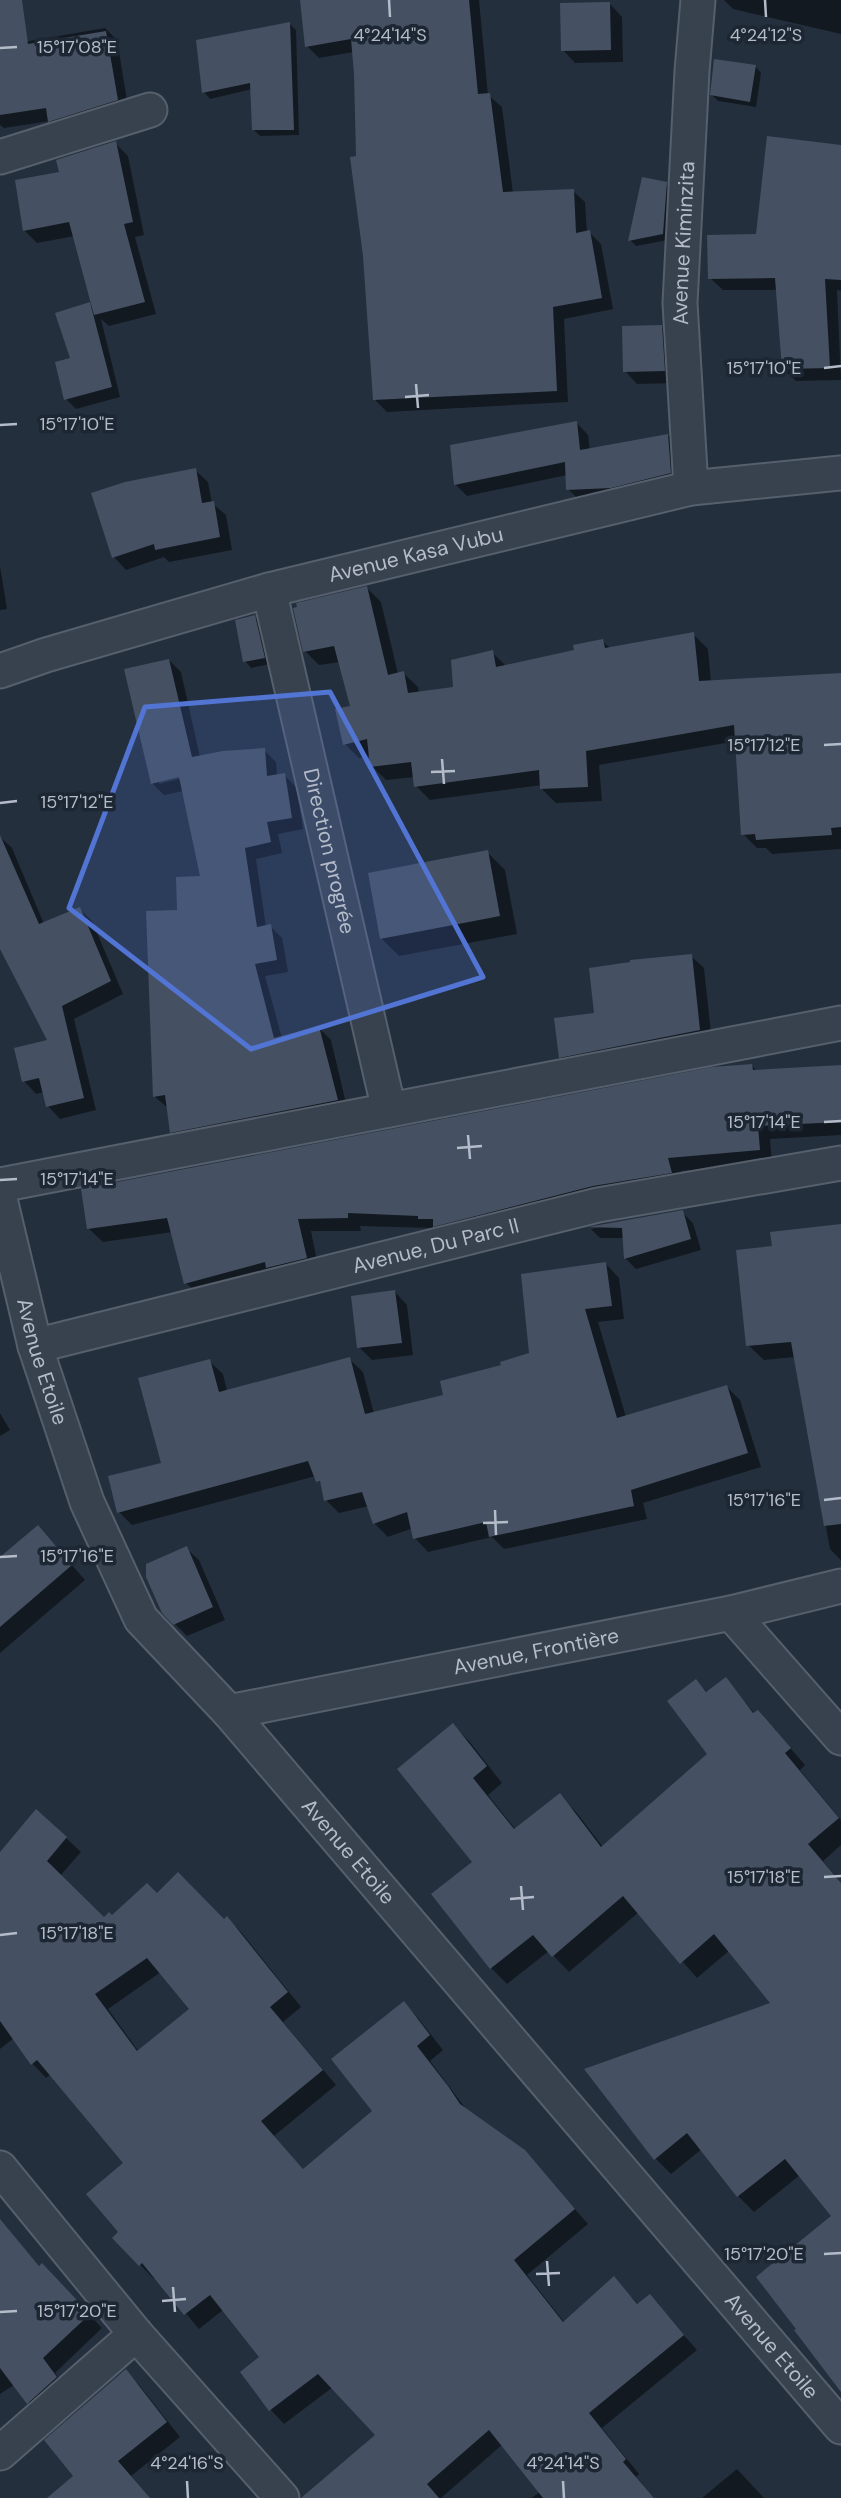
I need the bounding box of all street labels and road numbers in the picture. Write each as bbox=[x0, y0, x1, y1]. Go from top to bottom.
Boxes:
street label: Avenue Kiminzita bbox=[666, 161, 701, 326]
street label: Avenue Kasa Vubu bbox=[326, 520, 506, 589]
street label: Direction progrée bbox=[297, 765, 362, 937]
street label: Avenue, Du Parc II bbox=[349, 1211, 522, 1280]
street label: Avenue Etoile bbox=[10, 1295, 74, 1429]
street label: Avenue, Frontière bbox=[451, 1621, 622, 1681]
street label: Avenue Etoile bbox=[295, 1793, 402, 1910]
street label: Avenue Etoile bbox=[718, 2287, 825, 2405]

